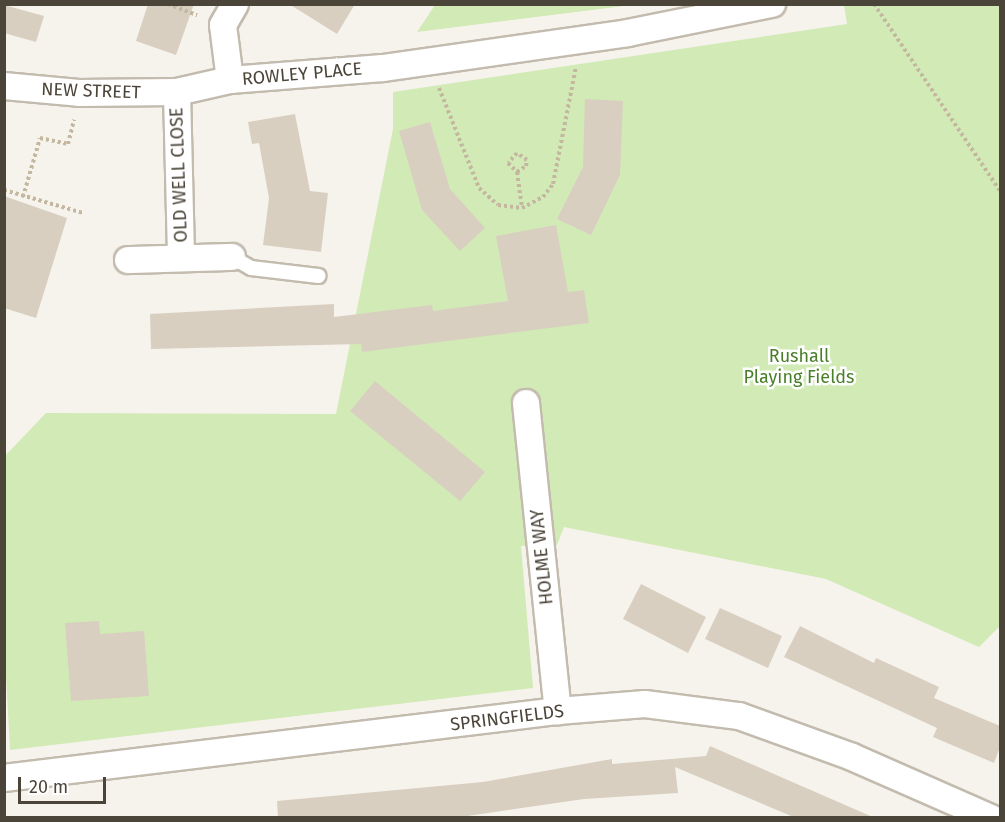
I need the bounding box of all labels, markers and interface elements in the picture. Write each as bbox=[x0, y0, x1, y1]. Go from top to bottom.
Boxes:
street label: ROWLEY PLACE bbox=[241, 58, 363, 90]
street label: NEW STREET bbox=[41, 78, 141, 104]
street label: OLD WELL CLOSE bbox=[166, 107, 192, 243]
park label: Rushall Playing Fields bbox=[743, 346, 855, 388]
street label: HOLME WAY bbox=[526, 508, 558, 606]
street label: SPRINGFIELDS bbox=[449, 700, 565, 736]
scale bar bbox=[21, 765, 110, 803]
text: 20 m bbox=[29, 776, 68, 798]

